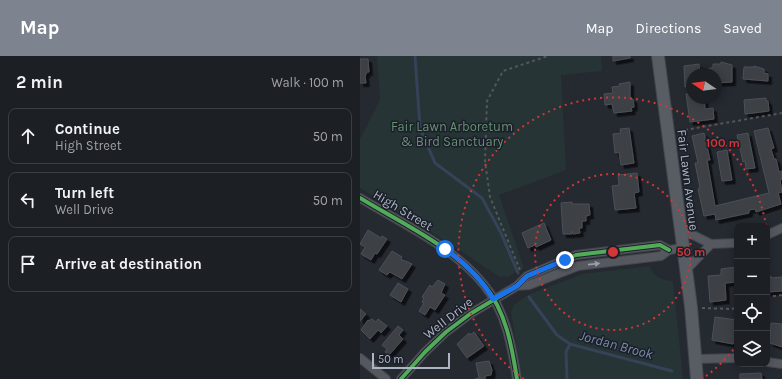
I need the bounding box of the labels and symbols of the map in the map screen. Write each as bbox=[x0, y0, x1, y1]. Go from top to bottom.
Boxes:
north arrow bbox=[686, 68, 722, 104]
park label: Fair Lawn Arboretum & Bird Sanctuary bbox=[391, 119, 513, 149]
street label: Fair Lawn Avenue bbox=[674, 129, 702, 232]
text: 100 m bbox=[706, 136, 740, 150]
street label: High Street bbox=[371, 186, 435, 234]
route start bbox=[436, 240, 454, 258]
centre of rings bbox=[606, 245, 620, 259]
text: 50 m bbox=[677, 245, 706, 259]
route end bbox=[556, 251, 574, 269]
one-way arrow bbox=[588, 261, 600, 267]
street label: Well Drive bbox=[420, 294, 476, 342]
water label: Jordan Brook bbox=[577, 327, 655, 363]
scale bar bbox=[372, 351, 450, 370]

